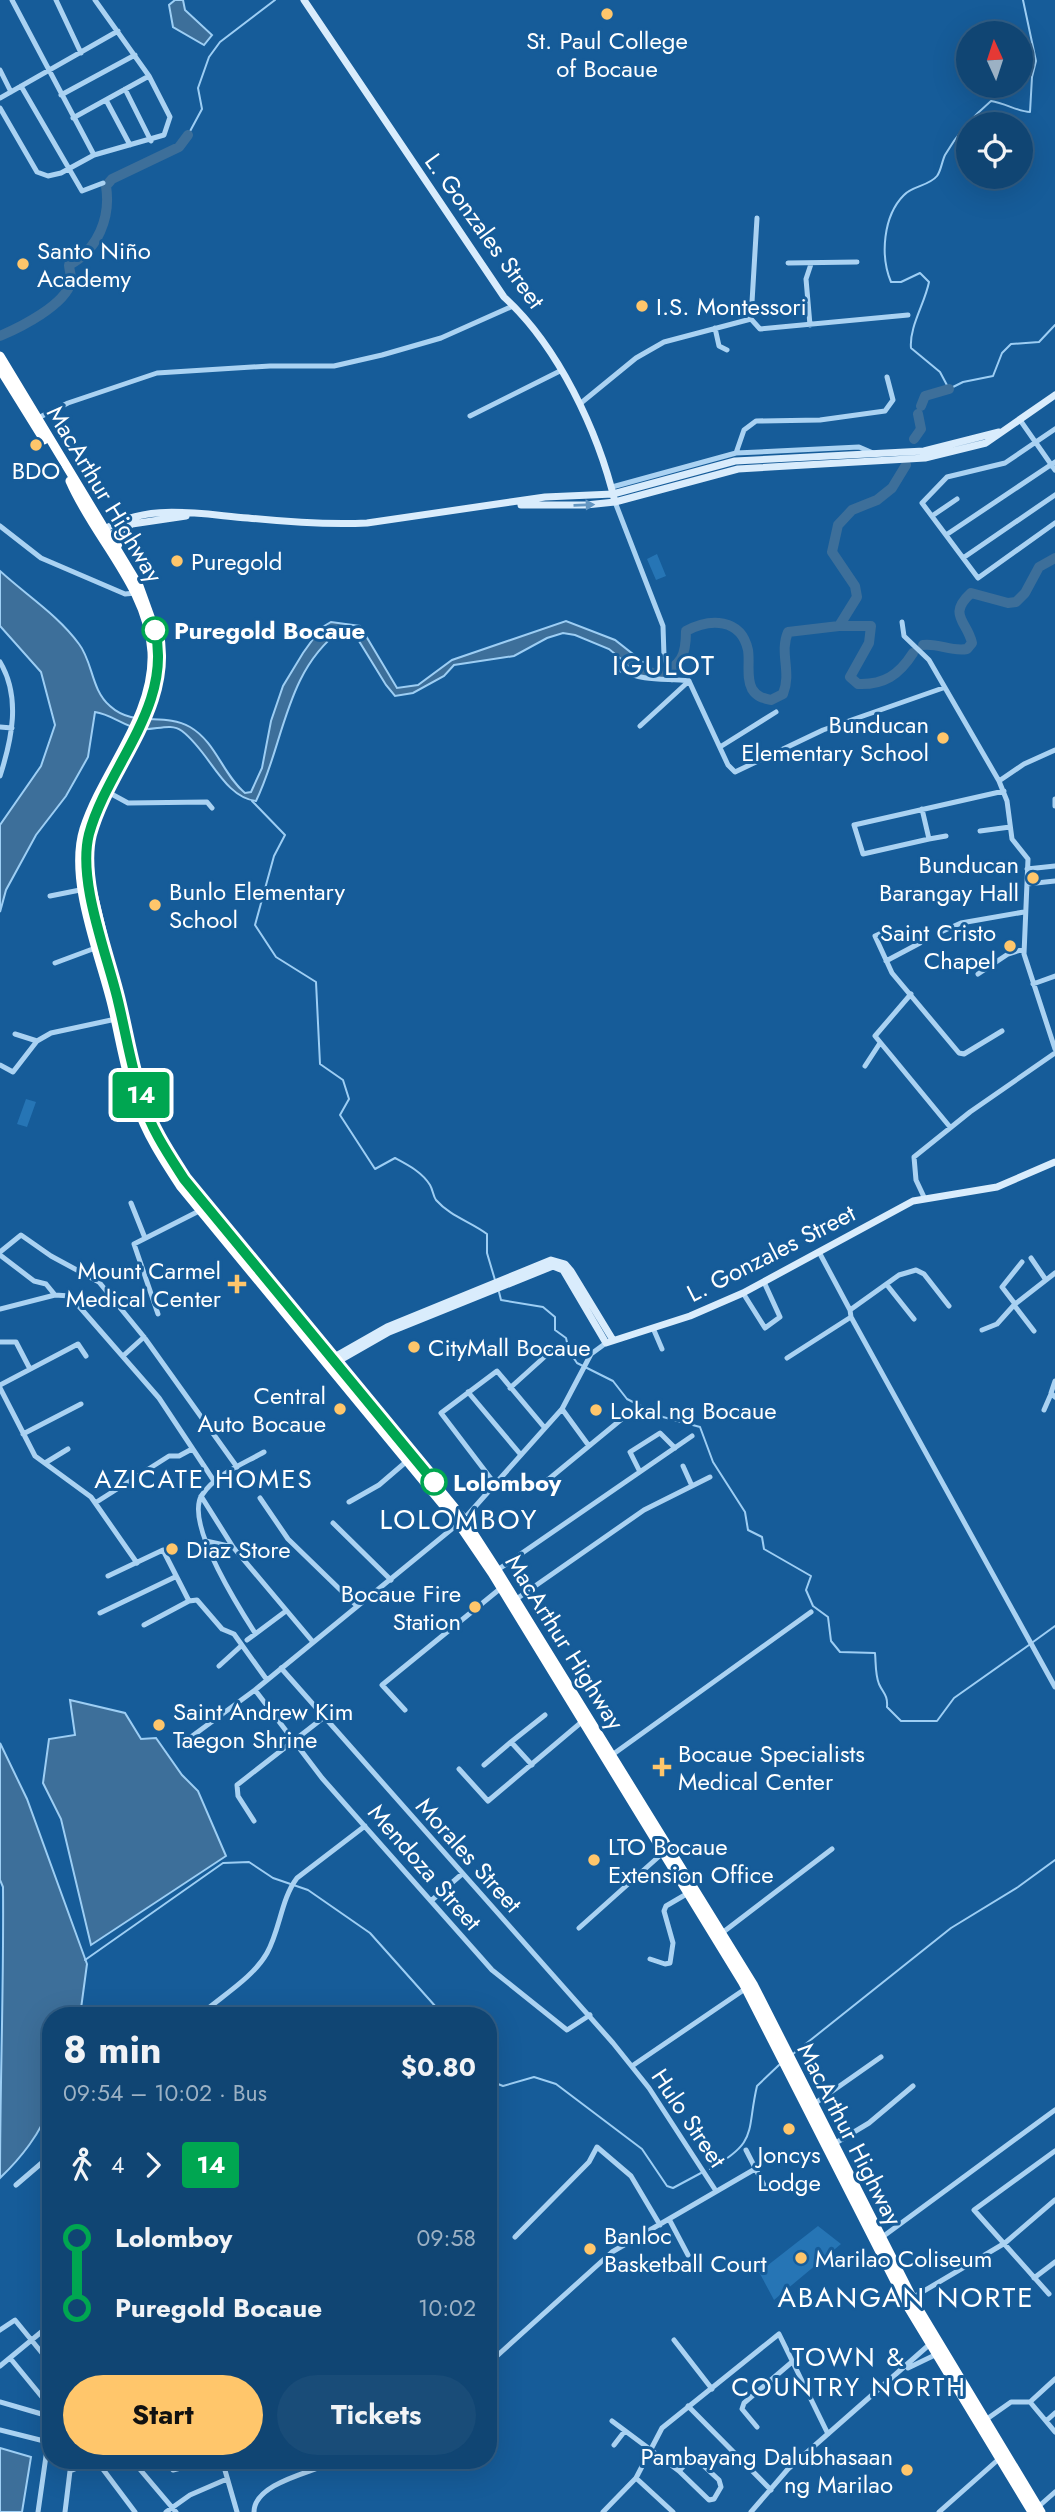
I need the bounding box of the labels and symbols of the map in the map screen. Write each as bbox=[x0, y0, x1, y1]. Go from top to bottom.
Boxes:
marker: St. Paul College of Bocaue bbox=[599, 6, 615, 22]
north arrow bbox=[956, 21, 1032, 98]
place label: St. Paul College of Bocaue bbox=[526, 23, 688, 86]
street label: L. Gonzales Street bbox=[417, 146, 554, 316]
place label: Santo Niño Academy bbox=[37, 233, 151, 296]
marker: Santo Niño Academy bbox=[15, 256, 31, 272]
place label: I.S. Montessori bbox=[656, 289, 807, 324]
marker: I.S. Montessori bbox=[634, 298, 650, 314]
street label: MacArthur Highway bbox=[38, 399, 172, 589]
marker: BDO bbox=[28, 437, 44, 453]
place label: BDO bbox=[12, 453, 60, 488]
one-way arrow bbox=[573, 499, 595, 510]
place label: Puregold bbox=[191, 544, 283, 579]
marker: Puregold bbox=[169, 553, 185, 569]
place label: Puregold Bocaue bbox=[174, 613, 365, 648]
marker: Puregold Bocaue bbox=[142, 617, 168, 643]
district label: IGULOT bbox=[612, 645, 716, 686]
place label: Bunducan Elementary School bbox=[741, 707, 929, 770]
marker: Bunducan Elementary School bbox=[935, 730, 951, 746]
place label: Bunducan Barangay Hall bbox=[879, 847, 1019, 910]
marker: Bunducan Barangay Hall bbox=[1025, 870, 1041, 886]
place label: Bunlo Elementary School bbox=[169, 874, 345, 937]
marker: Bunlo Elementary School bbox=[147, 897, 163, 913]
place label: Saint Cristo Chapel bbox=[880, 915, 996, 978]
marker: Saint Cristo Chapel bbox=[1002, 938, 1018, 954]
line badge: 14 bbox=[110, 1072, 172, 1118]
street label: L. Gonzales Street bbox=[681, 1195, 861, 1311]
place label: Mount Carmel Medical Center bbox=[66, 1253, 222, 1316]
marker: Mount Carmel Medical Center bbox=[227, 1274, 247, 1294]
place label: CityMall Bocaue bbox=[428, 1330, 591, 1365]
marker: CityMall Bocaue bbox=[406, 1339, 422, 1355]
place label: Central Auto Bocaue bbox=[198, 1378, 326, 1441]
place label: Lokal ng Bocaue bbox=[610, 1393, 777, 1428]
marker: Central Auto Bocaue bbox=[332, 1401, 348, 1417]
marker: Lokal ng Bocaue bbox=[588, 1402, 604, 1418]
district label: AZICATE HOMES bbox=[94, 1460, 314, 1498]
place label: Lolomboy bbox=[453, 1465, 562, 1500]
marker: Lolomboy bbox=[421, 1469, 447, 1495]
district label: LOLOMBOY bbox=[379, 1499, 539, 1540]
place label: Diaz Store bbox=[186, 1532, 291, 1567]
marker: Diaz Store bbox=[164, 1541, 180, 1557]
street label: MacArthur Highway bbox=[497, 1548, 633, 1737]
place label: Bocaue Fire Station bbox=[341, 1576, 461, 1639]
marker: Bocaue Fire Station bbox=[467, 1599, 483, 1615]
place label: Saint Andrew Kim Taegon Shrine bbox=[173, 1694, 354, 1757]
marker: Saint Andrew Kim Taegon Shrine bbox=[151, 1717, 167, 1733]
place label: Bocaue Specialists Medical Center bbox=[678, 1736, 865, 1799]
marker: Bocaue Specialists Medical Center bbox=[652, 1757, 672, 1777]
street label: Morales Street bbox=[408, 1790, 530, 1921]
street label: Mendoza Street bbox=[360, 1796, 490, 1938]
place label: LTO Bocaue Extension Office bbox=[608, 1829, 774, 1892]
marker: LTO Bocaue Extension Office bbox=[586, 1852, 602, 1868]
street label: MacArthur Highway bbox=[789, 2037, 911, 2232]
street label: Hulo Street bbox=[643, 2061, 735, 2175]
marker: Joncys Lodge bbox=[781, 2121, 797, 2137]
place label: Joncys Lodge bbox=[754, 2137, 821, 2200]
place label: Banloc Basketball Court bbox=[604, 2218, 767, 2281]
marker: Banloc Basketball Court bbox=[582, 2241, 598, 2257]
place label: Marilao Coliseum bbox=[815, 2241, 992, 2276]
marker: Marilao Coliseum bbox=[793, 2250, 809, 2266]
district label: ABANGAN NORTE bbox=[777, 2277, 1035, 2318]
district label: TOWN & COUNTRY NORTH bbox=[731, 2338, 967, 2406]
place label: Pambayang Dalubhasaan ng Marilao bbox=[640, 2439, 893, 2502]
marker: Pambayang Dalubhasaan ng Marilao bbox=[899, 2462, 915, 2478]

